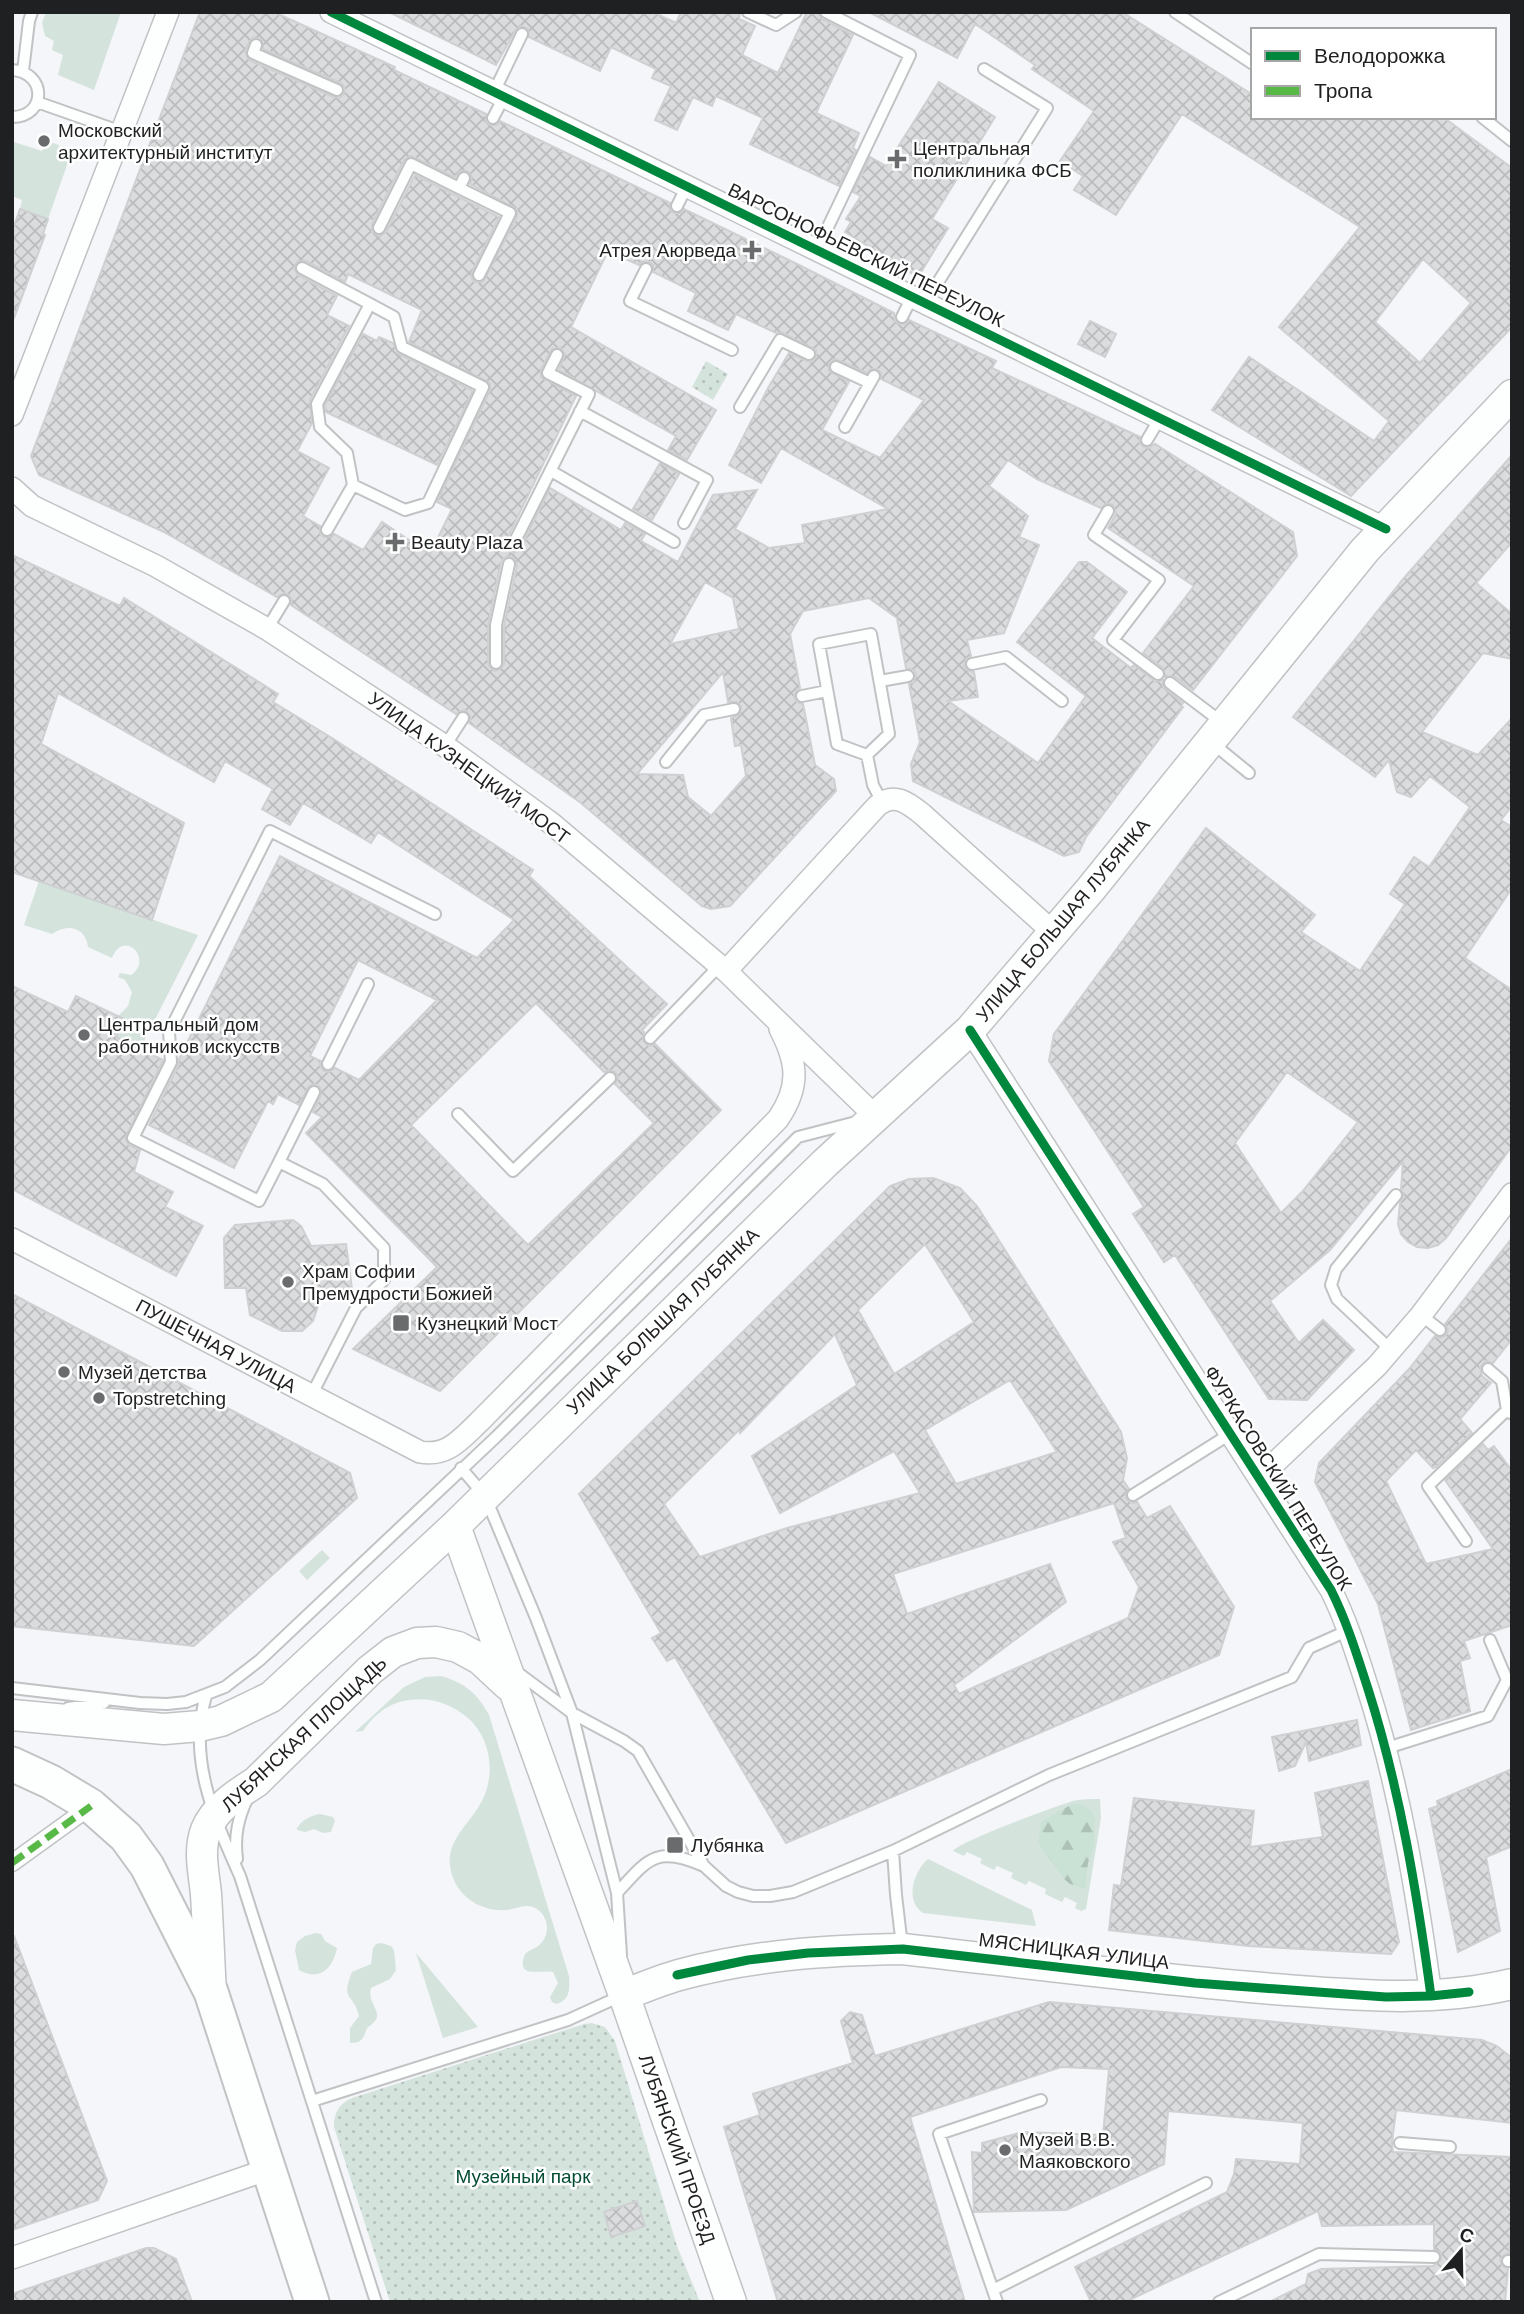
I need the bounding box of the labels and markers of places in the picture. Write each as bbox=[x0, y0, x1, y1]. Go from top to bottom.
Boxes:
place label: Московский архитектурный институт bbox=[58, 120, 273, 163]
marker: Московский архитектурный институт bbox=[36, 133, 52, 149]
place label: Центральная поликлиника ФСБ bbox=[913, 138, 1072, 181]
marker: Центральная поликлиника ФСБ bbox=[887, 149, 907, 169]
place label: Атрея Аюрведа bbox=[599, 240, 736, 261]
marker: Атрея Аюрведа bbox=[742, 240, 762, 260]
marker: Beauty Plaza bbox=[385, 532, 405, 552]
place label: Beauty Plaza bbox=[411, 532, 523, 553]
place label: Центральный дом работников искусств bbox=[98, 1014, 280, 1057]
marker: Центральный дом работников искусств bbox=[76, 1027, 92, 1043]
place label: Храм Софии Премудрости Божией bbox=[302, 1261, 493, 1304]
marker: Храм Софии Премудрости Божией bbox=[280, 1274, 296, 1290]
marker: Кузнецкий Мост bbox=[391, 1313, 411, 1333]
place label: Кузнецкий Мост bbox=[417, 1313, 558, 1334]
place label: Музей детства bbox=[78, 1362, 207, 1383]
marker: Музей детства bbox=[56, 1364, 72, 1380]
place label: Topstretching bbox=[113, 1388, 226, 1409]
marker: Topstretching bbox=[91, 1390, 107, 1406]
marker: Лубянка bbox=[665, 1835, 685, 1855]
place label: Лубянка bbox=[691, 1835, 764, 1856]
place label: Музей В.В. Маяковского bbox=[1019, 2129, 1131, 2172]
marker: Музей В.В. Маяковского bbox=[997, 2142, 1013, 2158]

